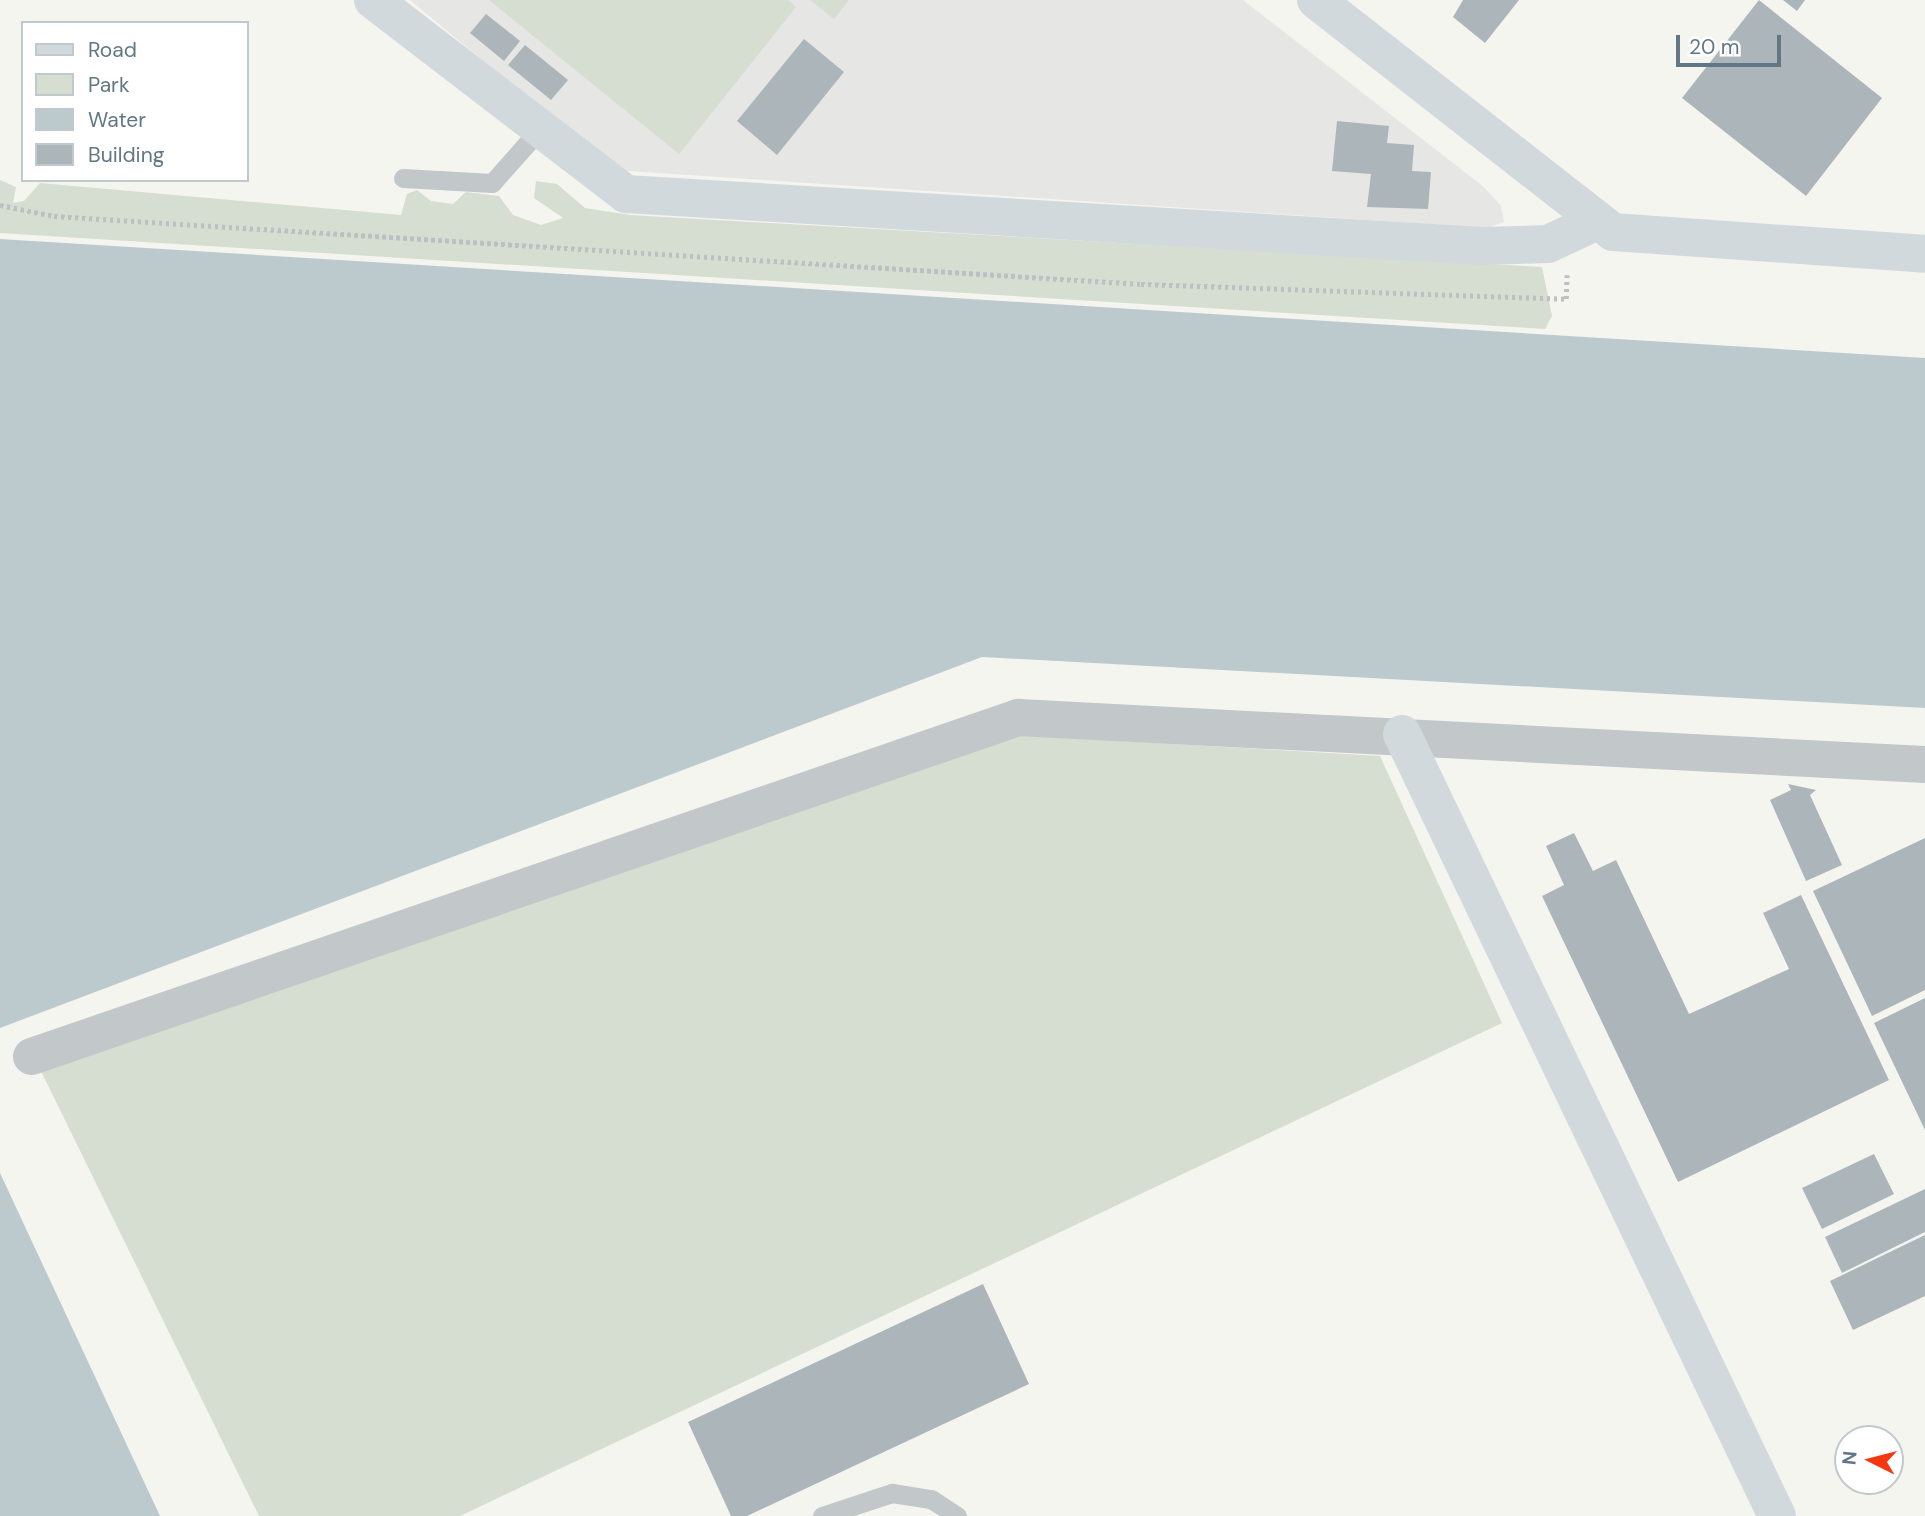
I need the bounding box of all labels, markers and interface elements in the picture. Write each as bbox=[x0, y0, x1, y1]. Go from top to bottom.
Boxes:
legend bbox=[21, 21, 248, 182]
scale bar bbox=[1680, 21, 1785, 65]
text: 20 m bbox=[1689, 33, 1740, 61]
text: Road bbox=[88, 36, 137, 64]
text: Park bbox=[88, 71, 129, 99]
text: Water bbox=[88, 106, 146, 134]
text: Building bbox=[88, 141, 164, 169]
north arrow bbox=[1834, 1425, 1904, 1495]
text: N bbox=[1836, 1450, 1863, 1466]

